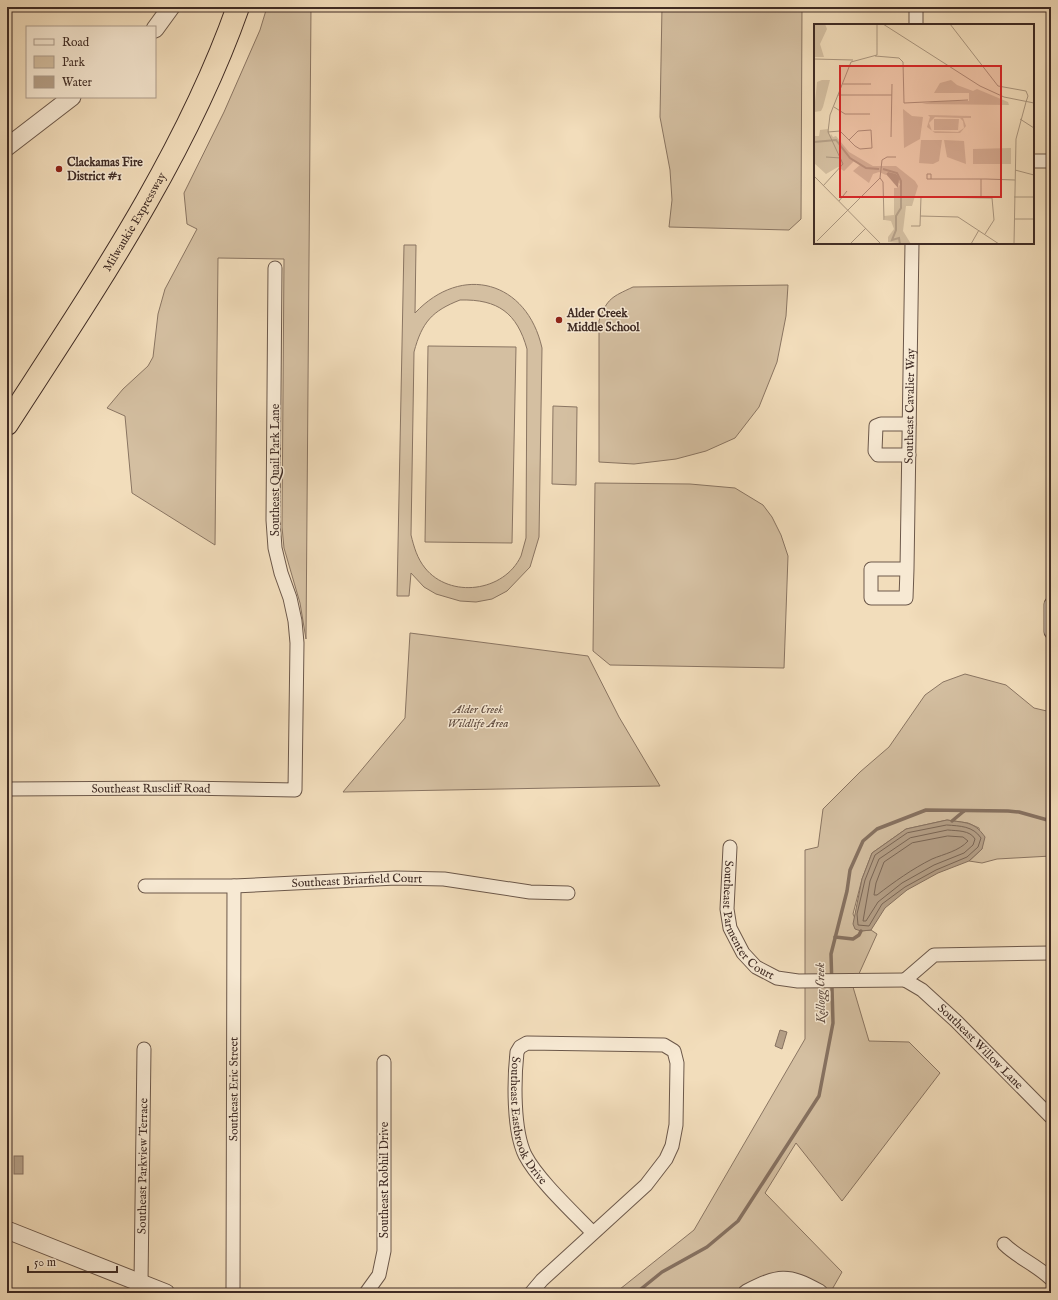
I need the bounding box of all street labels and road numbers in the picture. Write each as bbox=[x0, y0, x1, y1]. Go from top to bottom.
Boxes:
street label: Milwaukie Expressway bbox=[99, 169, 169, 274]
street label: Southeast Cavalier Way bbox=[901, 348, 918, 464]
street label: Southeast Quail Park Lane bbox=[268, 403, 283, 536]
street label: Southeast Ruscliff Road bbox=[91, 780, 211, 796]
street label: Southeast Parmenter Court bbox=[720, 860, 777, 983]
street label: Southeast Briarfield Court bbox=[291, 870, 422, 891]
street label: Southeast Willow Lane bbox=[935, 1001, 1027, 1092]
street label: Southeast Eric Street bbox=[226, 1037, 241, 1141]
street label: Southeast Eastbrook Drive bbox=[508, 1056, 551, 1188]
street label: Southeast Parkview Terrace bbox=[134, 1097, 151, 1234]
street label: Southeast Robhil Drive bbox=[377, 1121, 392, 1238]

